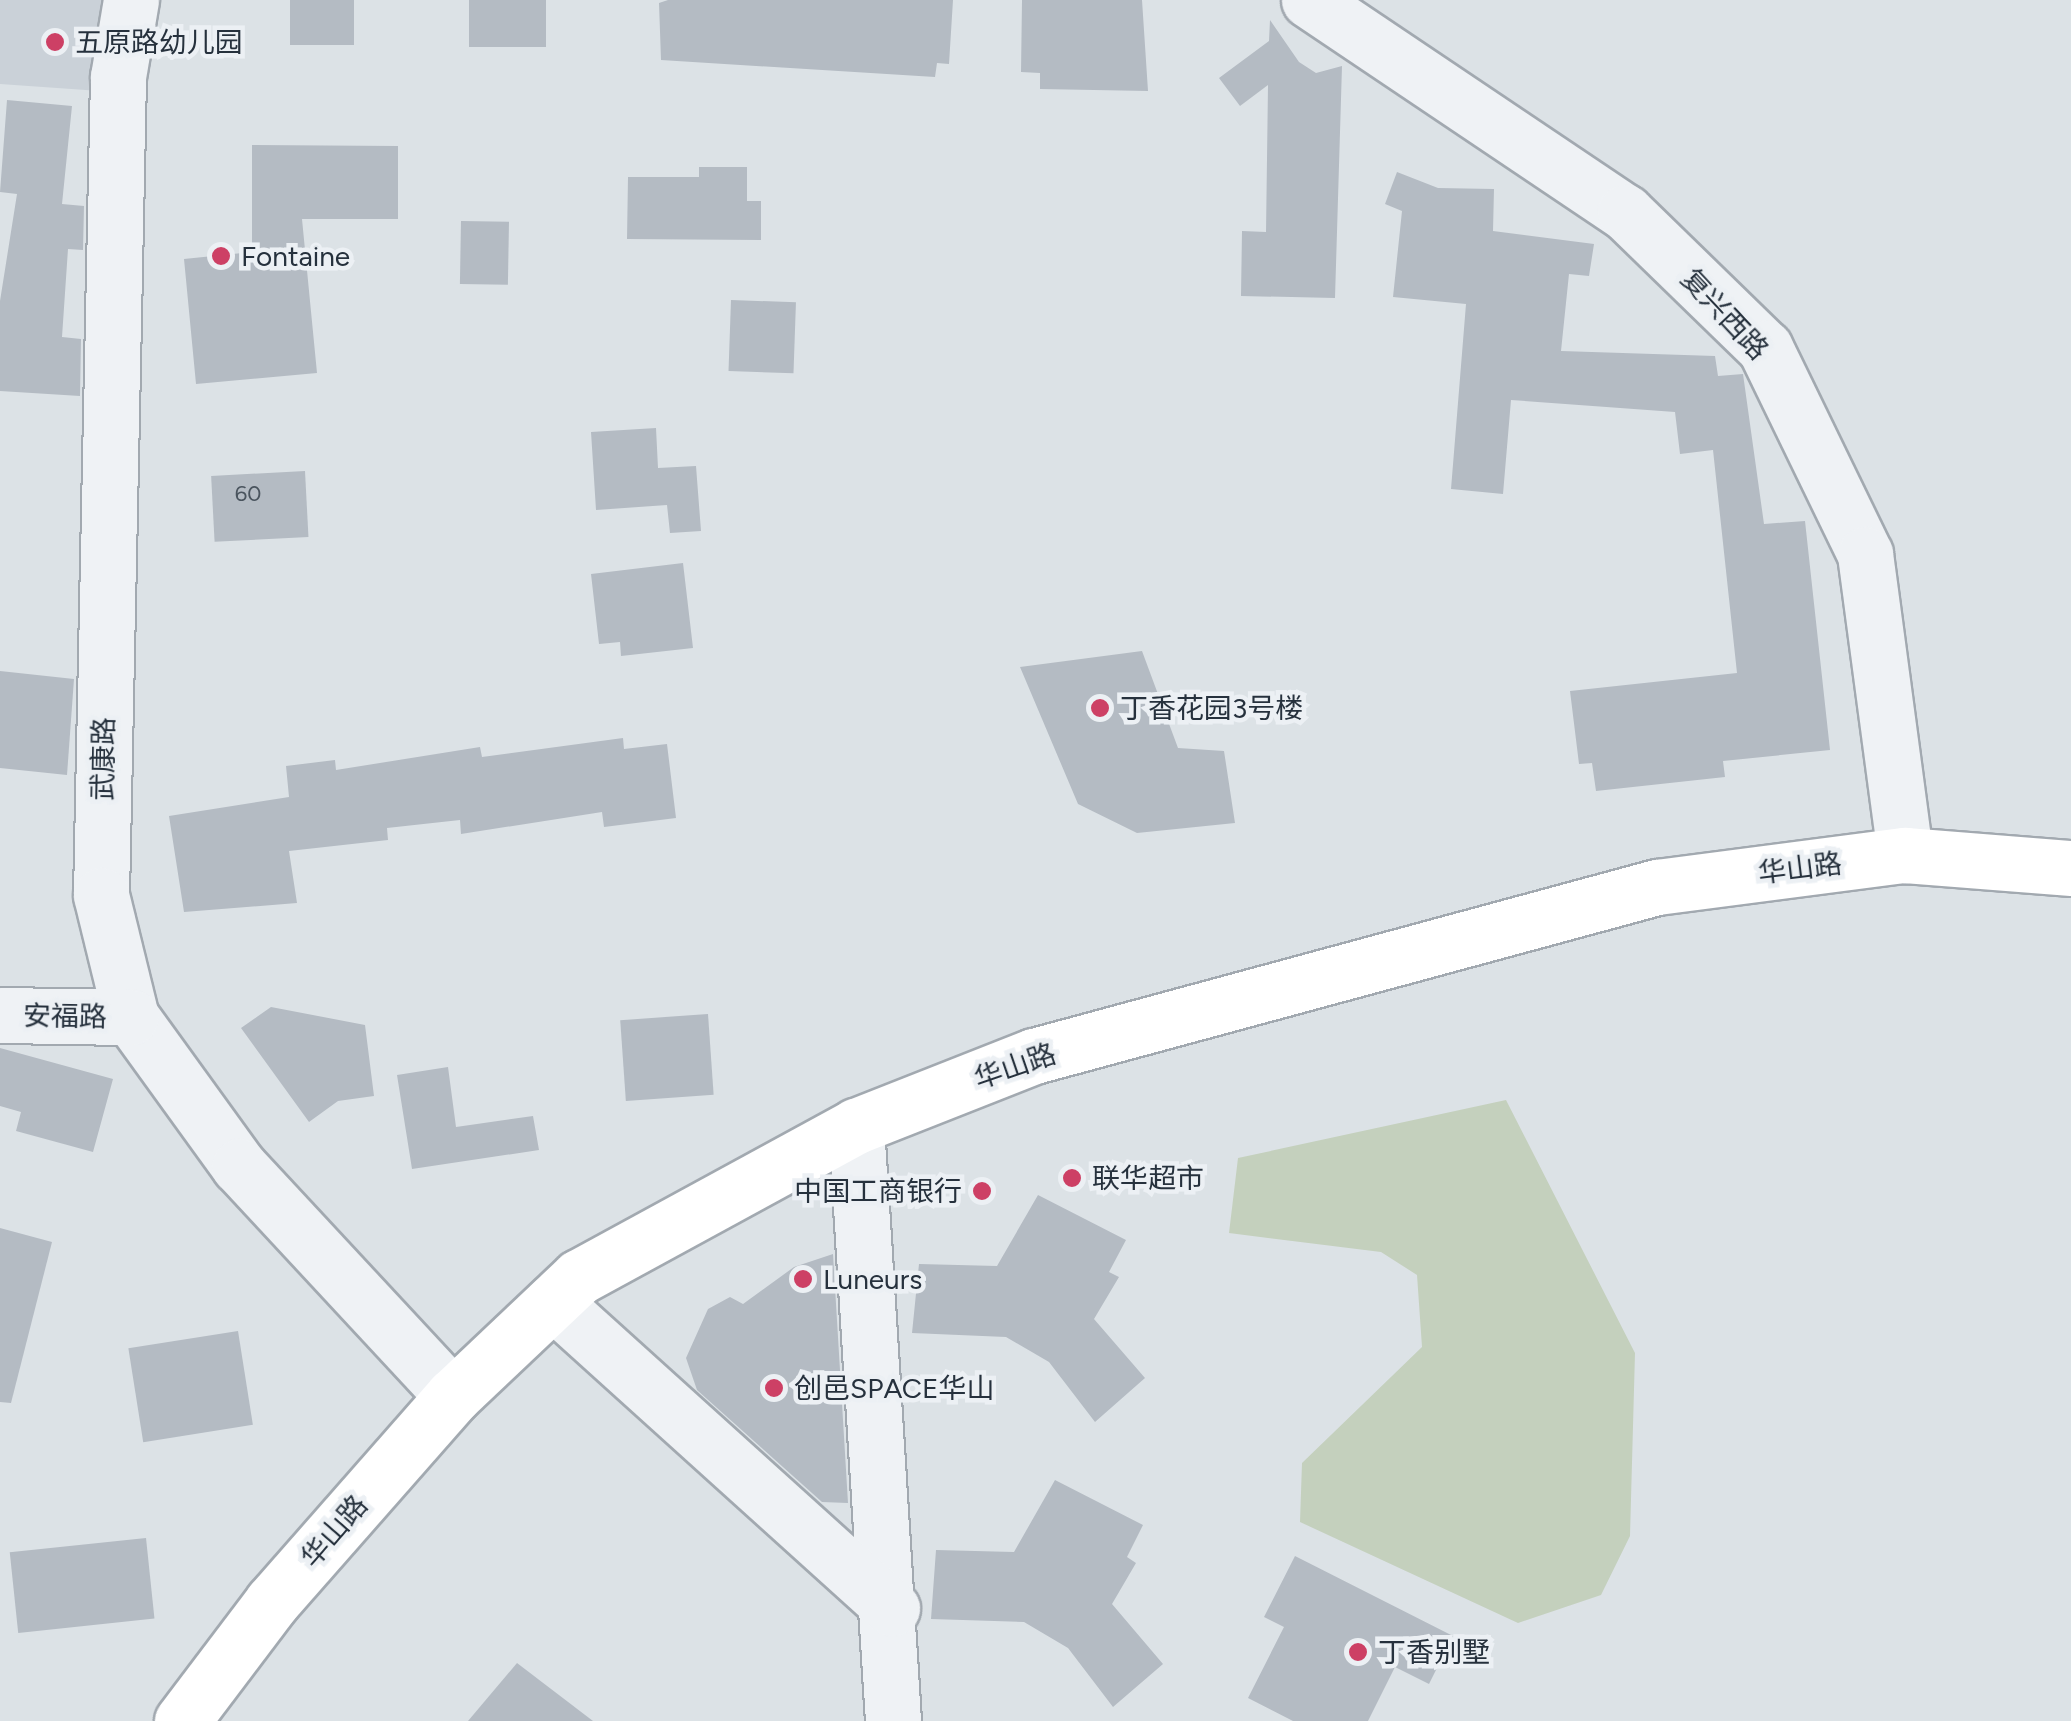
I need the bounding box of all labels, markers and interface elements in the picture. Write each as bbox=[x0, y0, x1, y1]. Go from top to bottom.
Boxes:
place label: 五原路幼儿园 bbox=[75, 25, 243, 59]
marker: 五原路幼儿园 bbox=[44, 31, 66, 53]
place label: Fontaine bbox=[241, 239, 350, 273]
marker: Fontaine bbox=[210, 245, 232, 267]
street label: 复兴西路 bbox=[1675, 262, 1775, 366]
house number: 60 bbox=[235, 481, 261, 507]
place label: 丁香花园3号楼 bbox=[1120, 691, 1303, 725]
marker: 丁香花园3号楼 bbox=[1089, 697, 1111, 719]
street label: 武康路 bbox=[85, 717, 121, 801]
street label: 华山路 bbox=[1756, 846, 1844, 890]
street label: 安福路 bbox=[23, 998, 107, 1034]
street label: 华山路 bbox=[970, 1036, 1060, 1096]
place label: 联华超市 bbox=[1092, 1161, 1204, 1195]
marker: 联华超市 bbox=[1061, 1167, 1083, 1189]
place label: 中国工商银行 bbox=[794, 1174, 962, 1208]
marker: 中国工商银行 bbox=[971, 1180, 993, 1202]
place label: Luneurs bbox=[823, 1262, 922, 1296]
marker: Luneurs bbox=[792, 1268, 814, 1290]
place label: 创邑SPACE华山 bbox=[794, 1371, 995, 1405]
marker: 创邑SPACE华山 bbox=[763, 1377, 785, 1399]
street label: 华山路 bbox=[294, 1488, 374, 1574]
place label: 丁香别墅 bbox=[1378, 1635, 1490, 1669]
marker: 丁香别墅 bbox=[1347, 1641, 1369, 1663]

